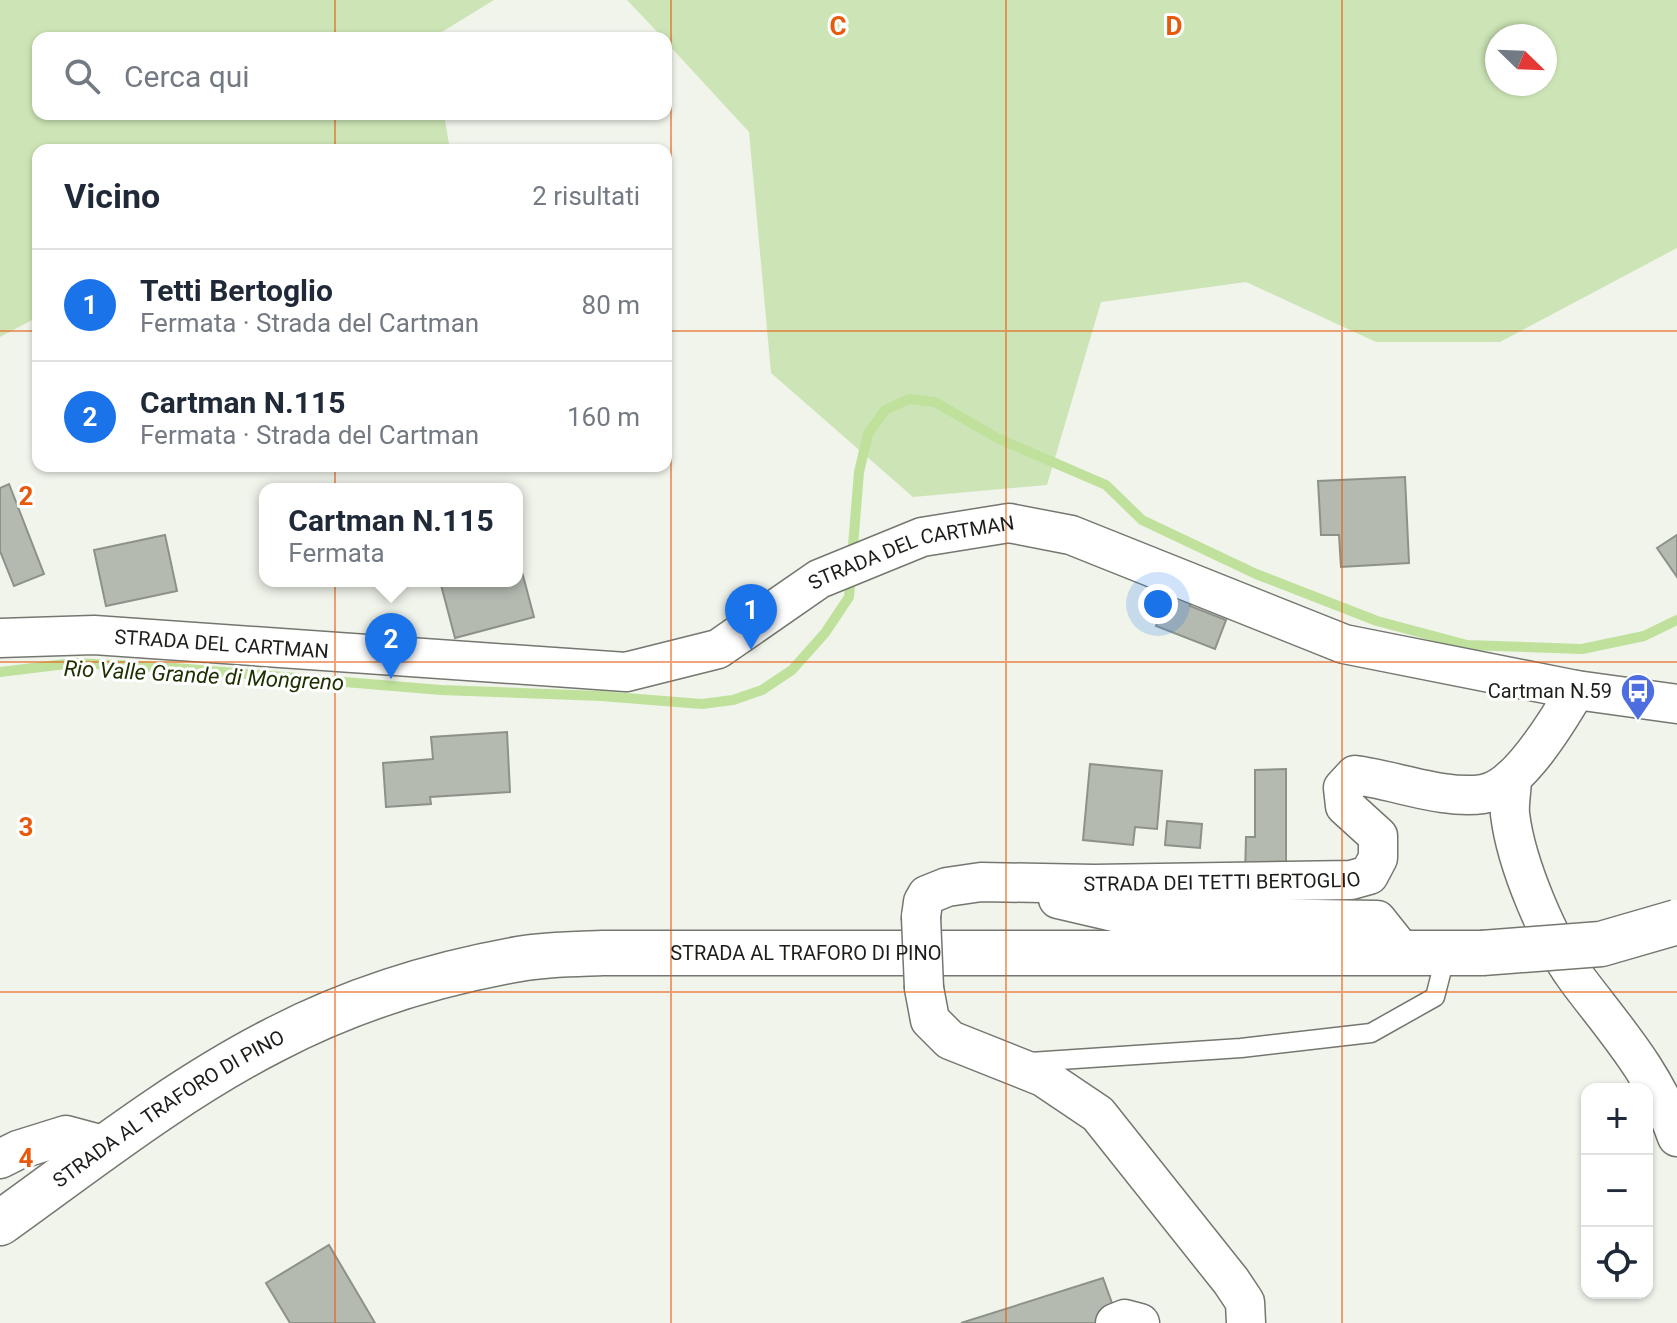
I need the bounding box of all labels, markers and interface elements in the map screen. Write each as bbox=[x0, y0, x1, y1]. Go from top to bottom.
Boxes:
text: C bbox=[829, 11, 847, 41]
text: D bbox=[1166, 11, 1182, 41]
north arrow bbox=[1485, 24, 1557, 96]
search box bbox=[32, 32, 672, 120]
icon: search bbox=[60, 54, 104, 98]
text: Cerca qui bbox=[124, 59, 250, 94]
text: Vicino bbox=[64, 176, 160, 216]
text: 2 risultati bbox=[532, 181, 640, 211]
text: Tetti Bertoglio bbox=[140, 273, 333, 308]
text: 1 bbox=[83, 290, 97, 320]
text: 80 m bbox=[582, 290, 640, 320]
text: Fermata · Strada del Cartman bbox=[140, 308, 479, 338]
text: Cartman N.115 bbox=[140, 385, 345, 420]
text: 2 bbox=[83, 402, 97, 432]
text: 160 m bbox=[567, 402, 640, 432]
text: Fermata · Strada del Cartman bbox=[140, 420, 479, 450]
text: 2 bbox=[19, 481, 33, 511]
popup bbox=[259, 483, 523, 587]
text: Cartman N.115 bbox=[288, 503, 494, 538]
street label: STRADA DEL CARTMAN bbox=[804, 510, 1016, 595]
text: Fermata bbox=[288, 538, 385, 568]
pin: 1 bbox=[725, 584, 777, 650]
your location bbox=[1138, 584, 1178, 624]
pin: 2 bbox=[365, 613, 417, 679]
street label: STRADA DEL CARTMAN bbox=[114, 624, 330, 663]
water label: Rio Valle Grande di Mongreno bbox=[63, 656, 345, 695]
bus stop icon: Cartman N.59 bbox=[1619, 672, 1657, 722]
place label: Cartman N.59 bbox=[1488, 679, 1612, 703]
text: 3 bbox=[19, 812, 33, 842]
street label: STRADA DEI TETTI BERTOGLIO bbox=[1083, 866, 1363, 896]
street label: STRADA AL TRAFORO DI PINO bbox=[670, 941, 942, 965]
street label: STRADA AL TRAFORO DI PINO bbox=[48, 1025, 288, 1193]
map controls bbox=[1581, 1083, 1653, 1299]
button: + bbox=[1581, 1083, 1653, 1155]
text: 4 bbox=[19, 1143, 34, 1173]
button: − bbox=[1581, 1155, 1653, 1227]
button: locate bbox=[1581, 1227, 1653, 1299]

